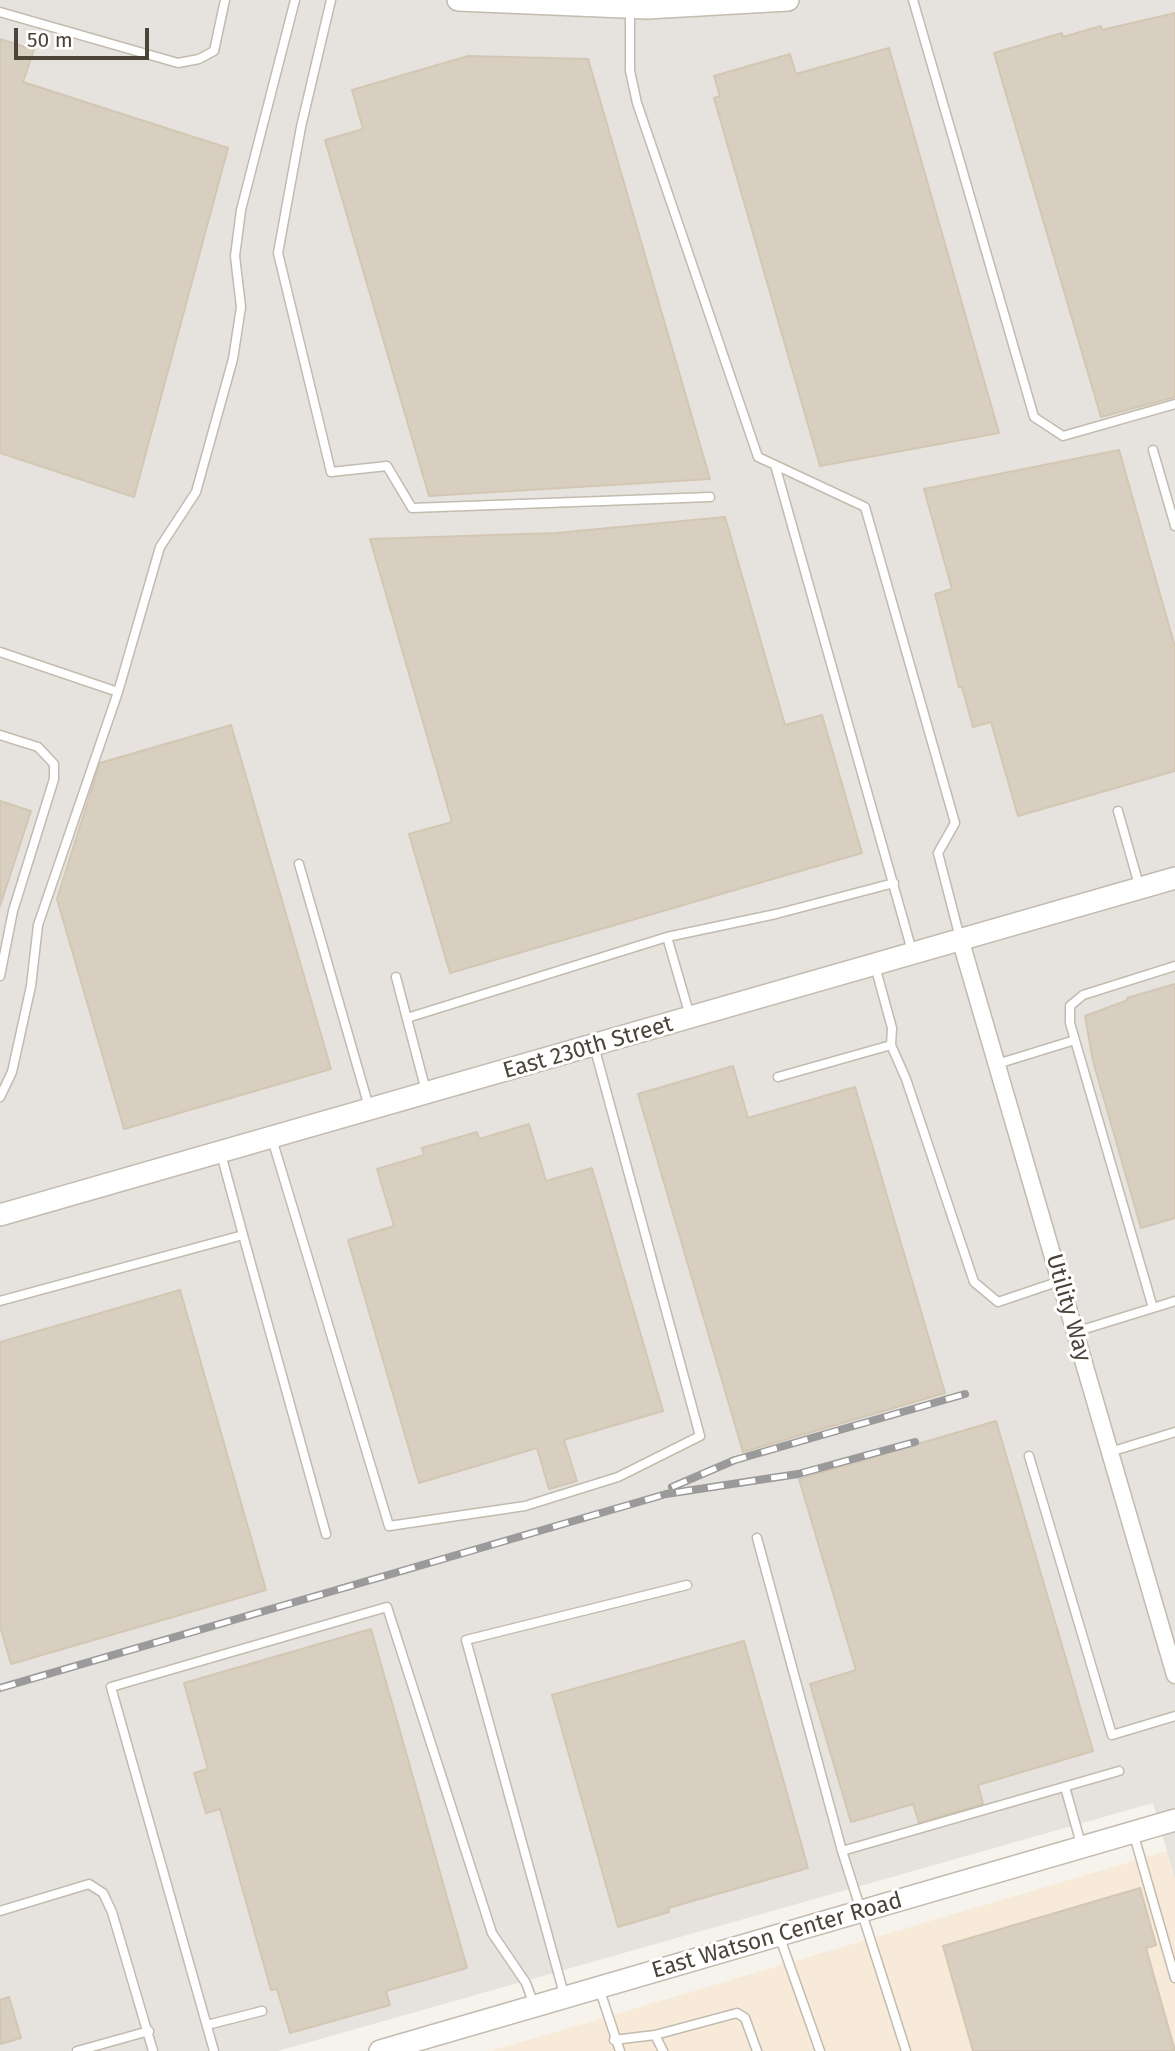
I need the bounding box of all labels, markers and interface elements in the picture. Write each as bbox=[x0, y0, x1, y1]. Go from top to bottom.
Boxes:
scale bar bbox=[18, 14, 152, 58]
text: 50 m bbox=[27, 27, 73, 53]
street label: East 230th Street bbox=[500, 1011, 676, 1085]
street label: Utility Way bbox=[1039, 1251, 1097, 1365]
street label: East Watson Center Road bbox=[649, 1887, 905, 1985]

